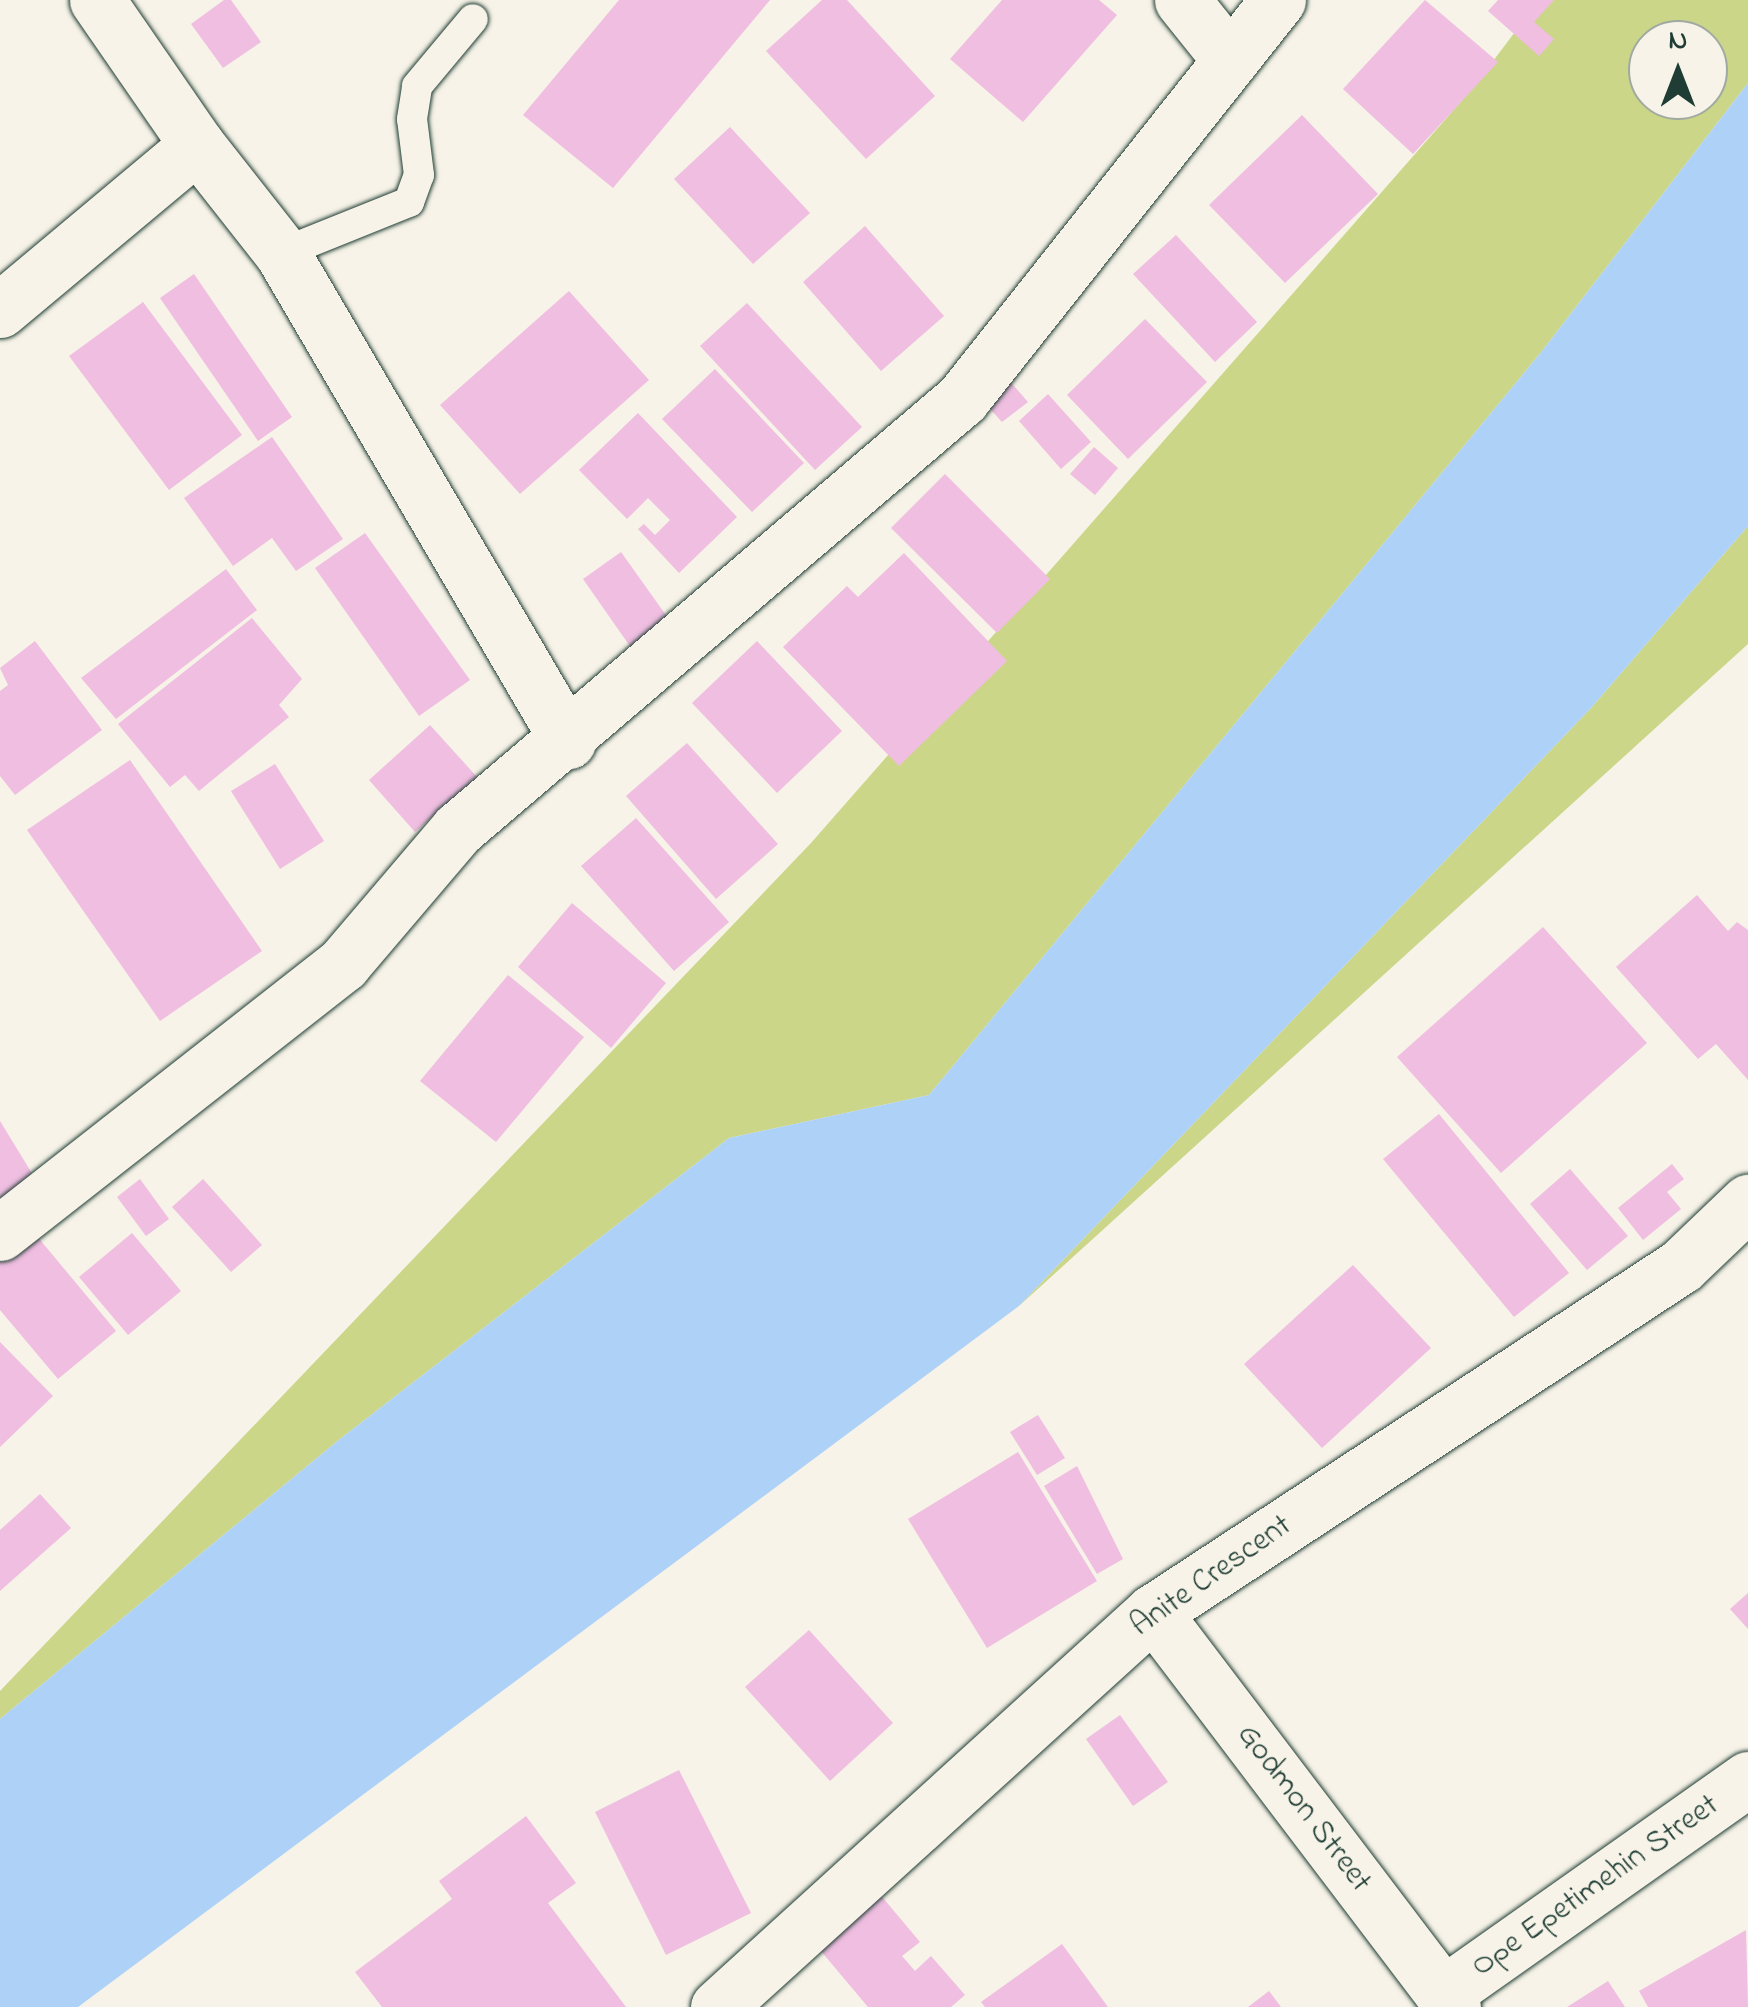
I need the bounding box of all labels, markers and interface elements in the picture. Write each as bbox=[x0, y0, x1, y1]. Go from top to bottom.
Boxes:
north arrow bbox=[1628, 20, 1728, 120]
text: N bbox=[1669, 21, 1687, 62]
street label: Anite Crescent bbox=[1124, 1507, 1300, 1647]
street label: Godmon Street bbox=[1227, 1717, 1379, 1901]
street label: Ope Epetimehin Street bbox=[1465, 1787, 1727, 1987]

